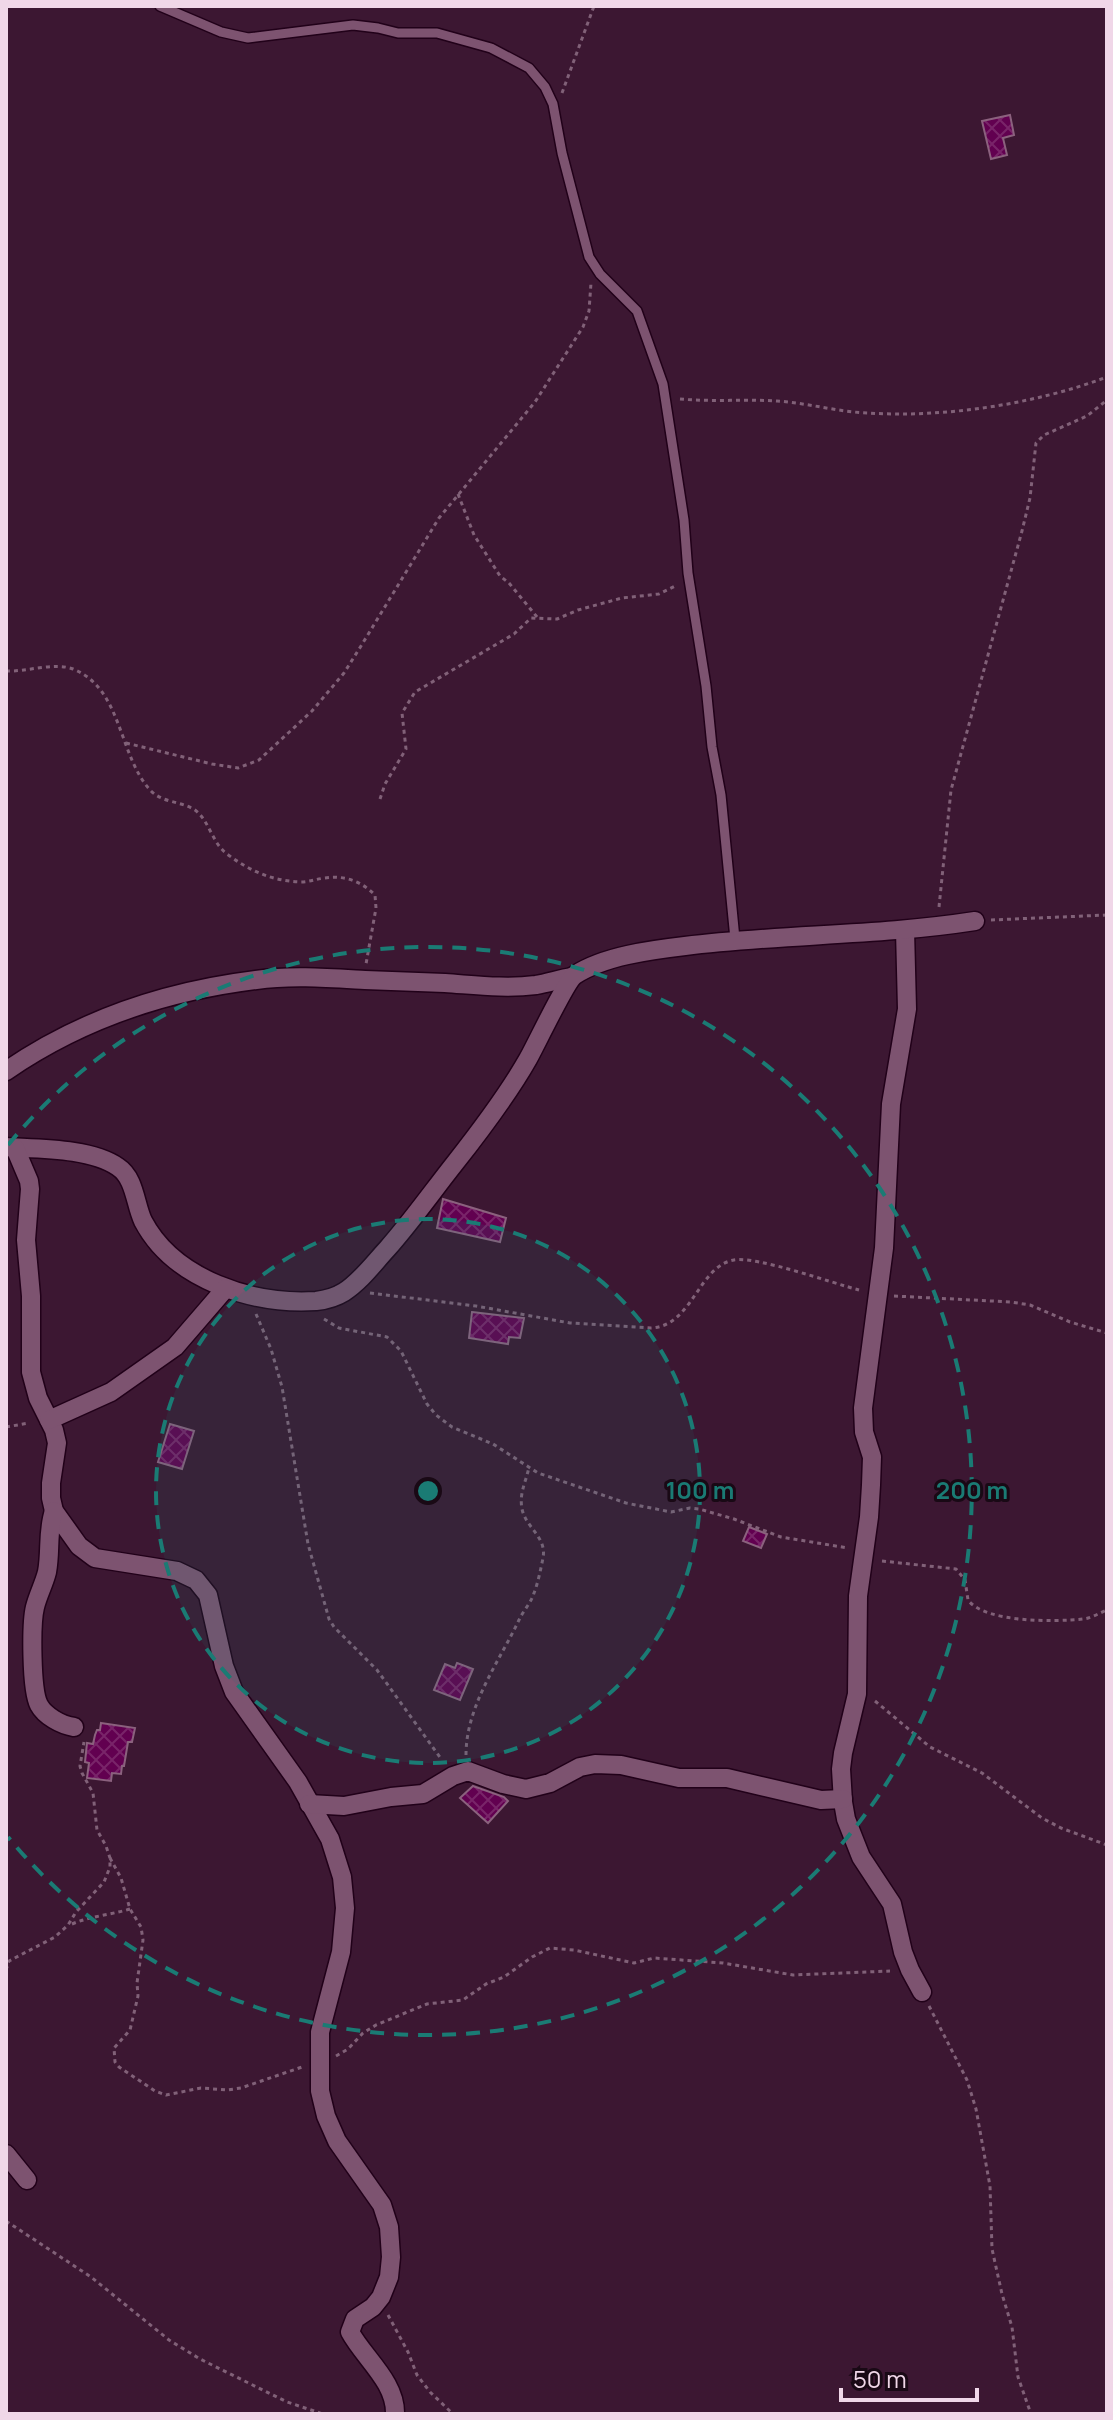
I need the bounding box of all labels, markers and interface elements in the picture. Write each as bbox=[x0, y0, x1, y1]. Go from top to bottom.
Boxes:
text: 100 m bbox=[666, 1473, 734, 1506]
text: 200 m bbox=[936, 1473, 1008, 1506]
centre of rings bbox=[414, 1477, 442, 1505]
scale bar bbox=[841, 2352, 977, 2402]
text: 50 m bbox=[853, 2362, 907, 2395]

